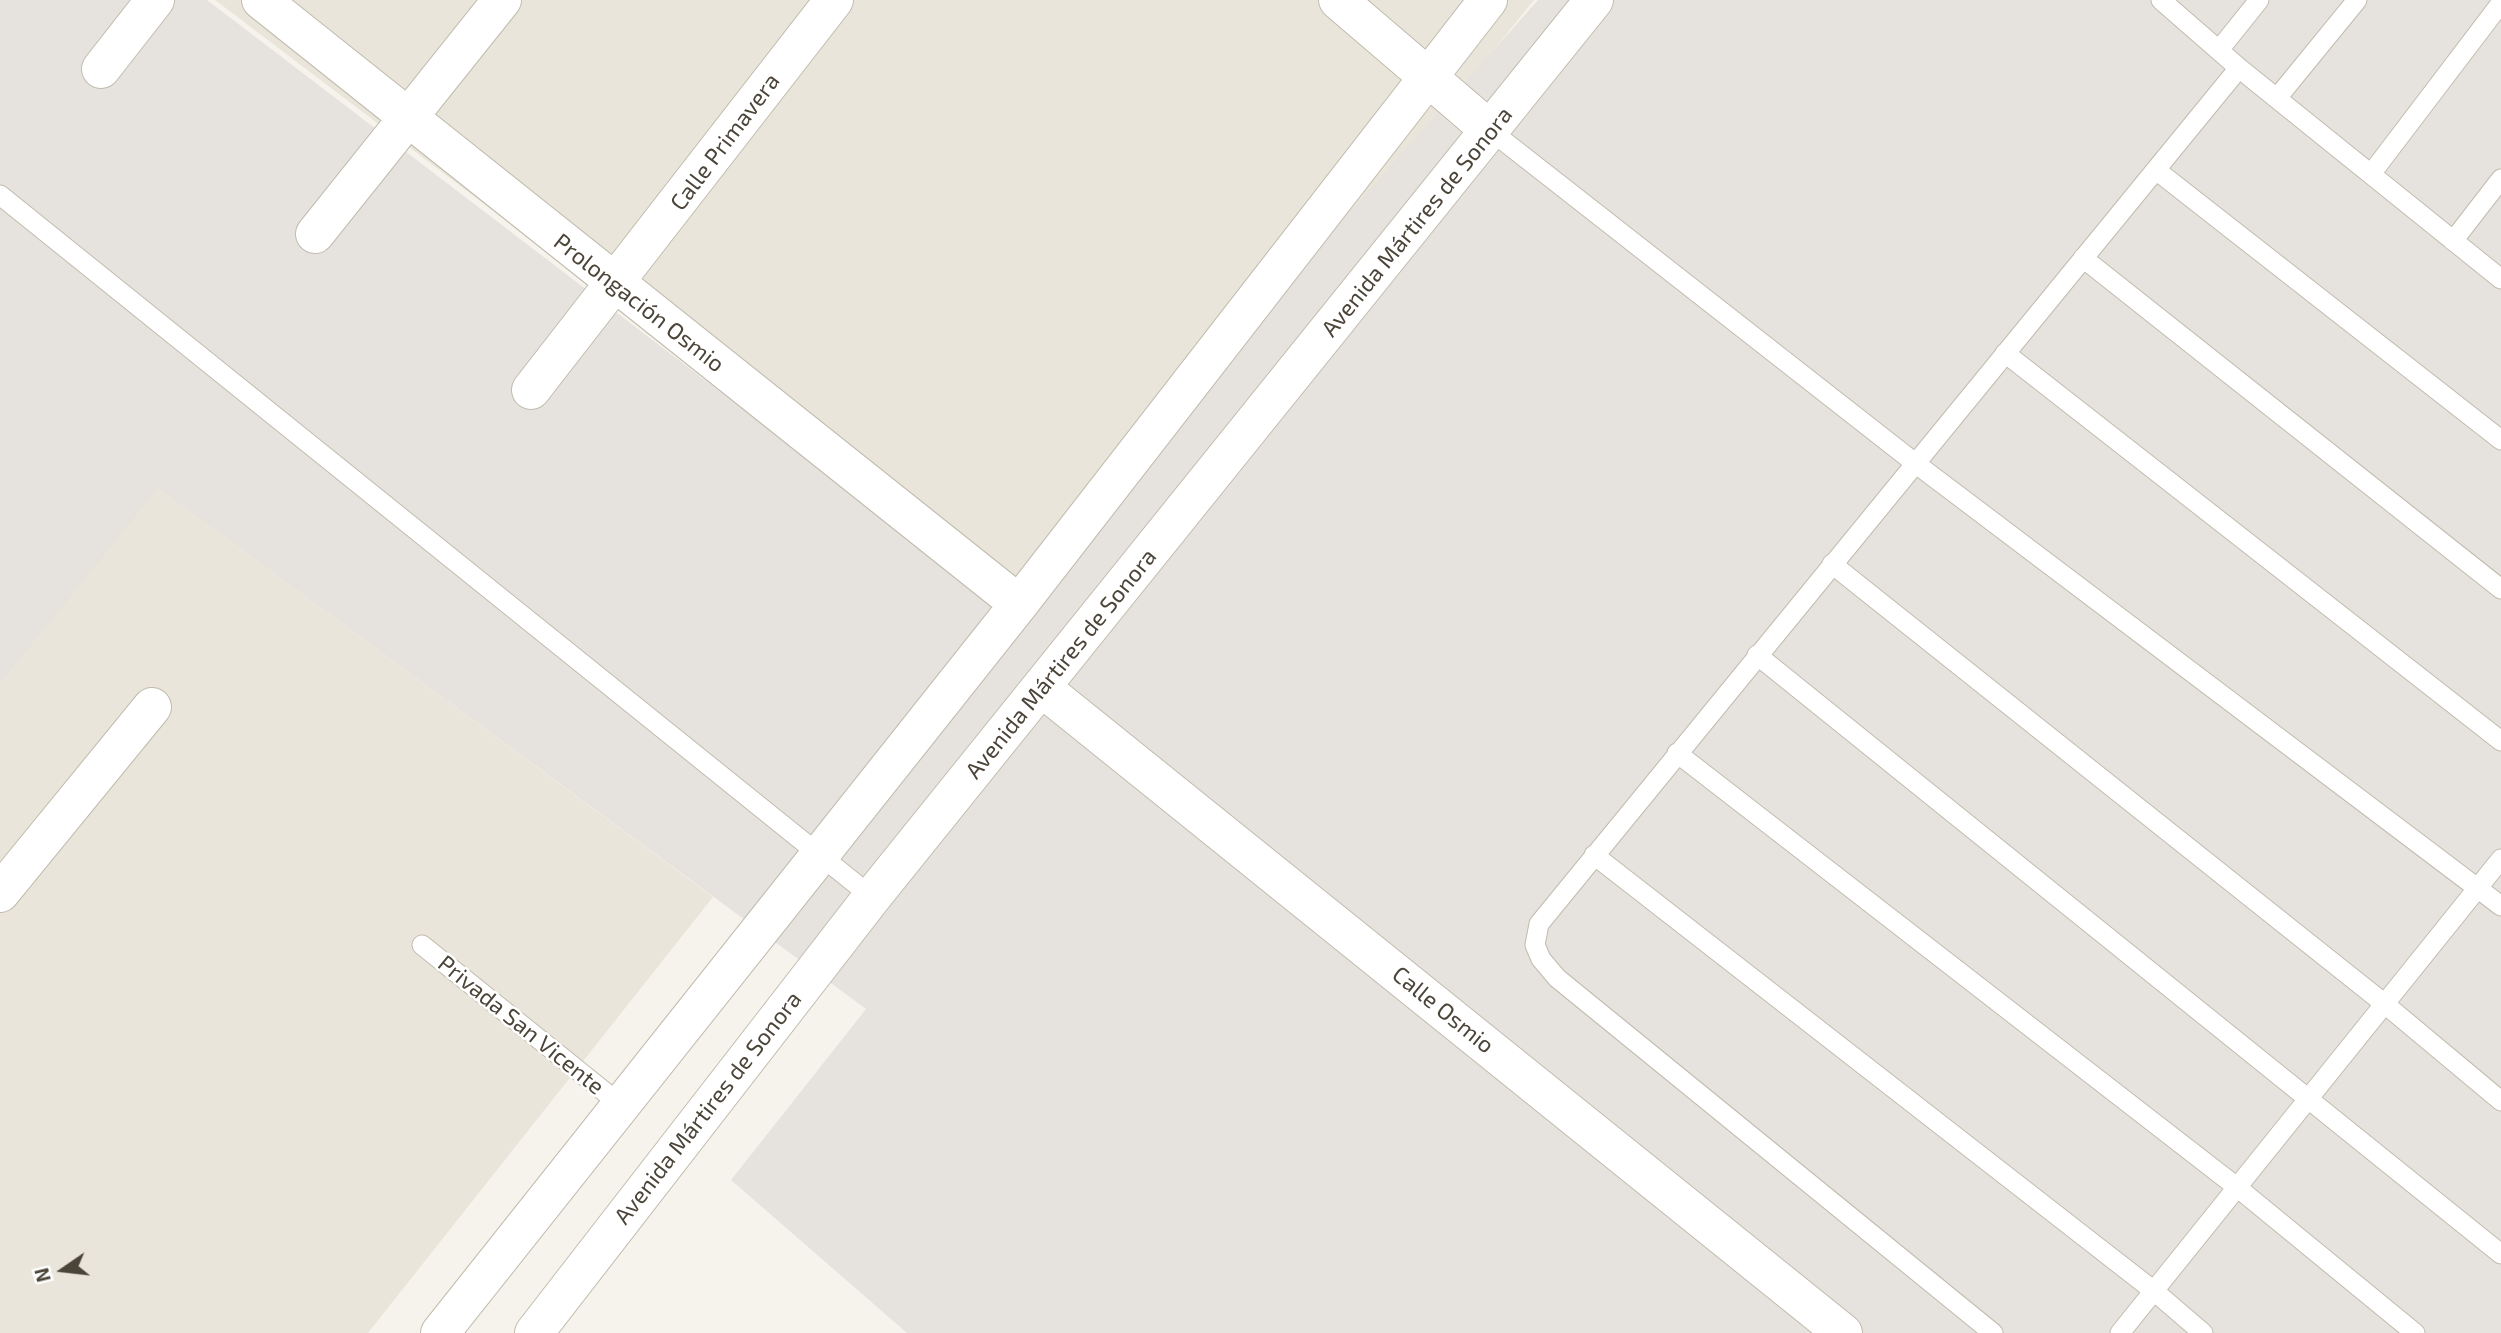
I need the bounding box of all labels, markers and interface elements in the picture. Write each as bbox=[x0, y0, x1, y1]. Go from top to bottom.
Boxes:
street label: Calle Primavera bbox=[665, 68, 785, 216]
street label: Avenida Mártires de Sonora bbox=[1316, 102, 1518, 342]
street label: Prolongación Osmio bbox=[548, 228, 730, 378]
street label: Avenida Mártires de Sonora bbox=[960, 544, 1162, 784]
street label: Privada San Vicente bbox=[432, 950, 610, 1100]
street label: Calle Osmio bbox=[1387, 961, 1499, 1059]
street label: Avenida Mártires de Sonora bbox=[609, 986, 807, 1230]
north arrow bbox=[28, 1235, 98, 1305]
text: N bbox=[29, 1266, 55, 1285]

